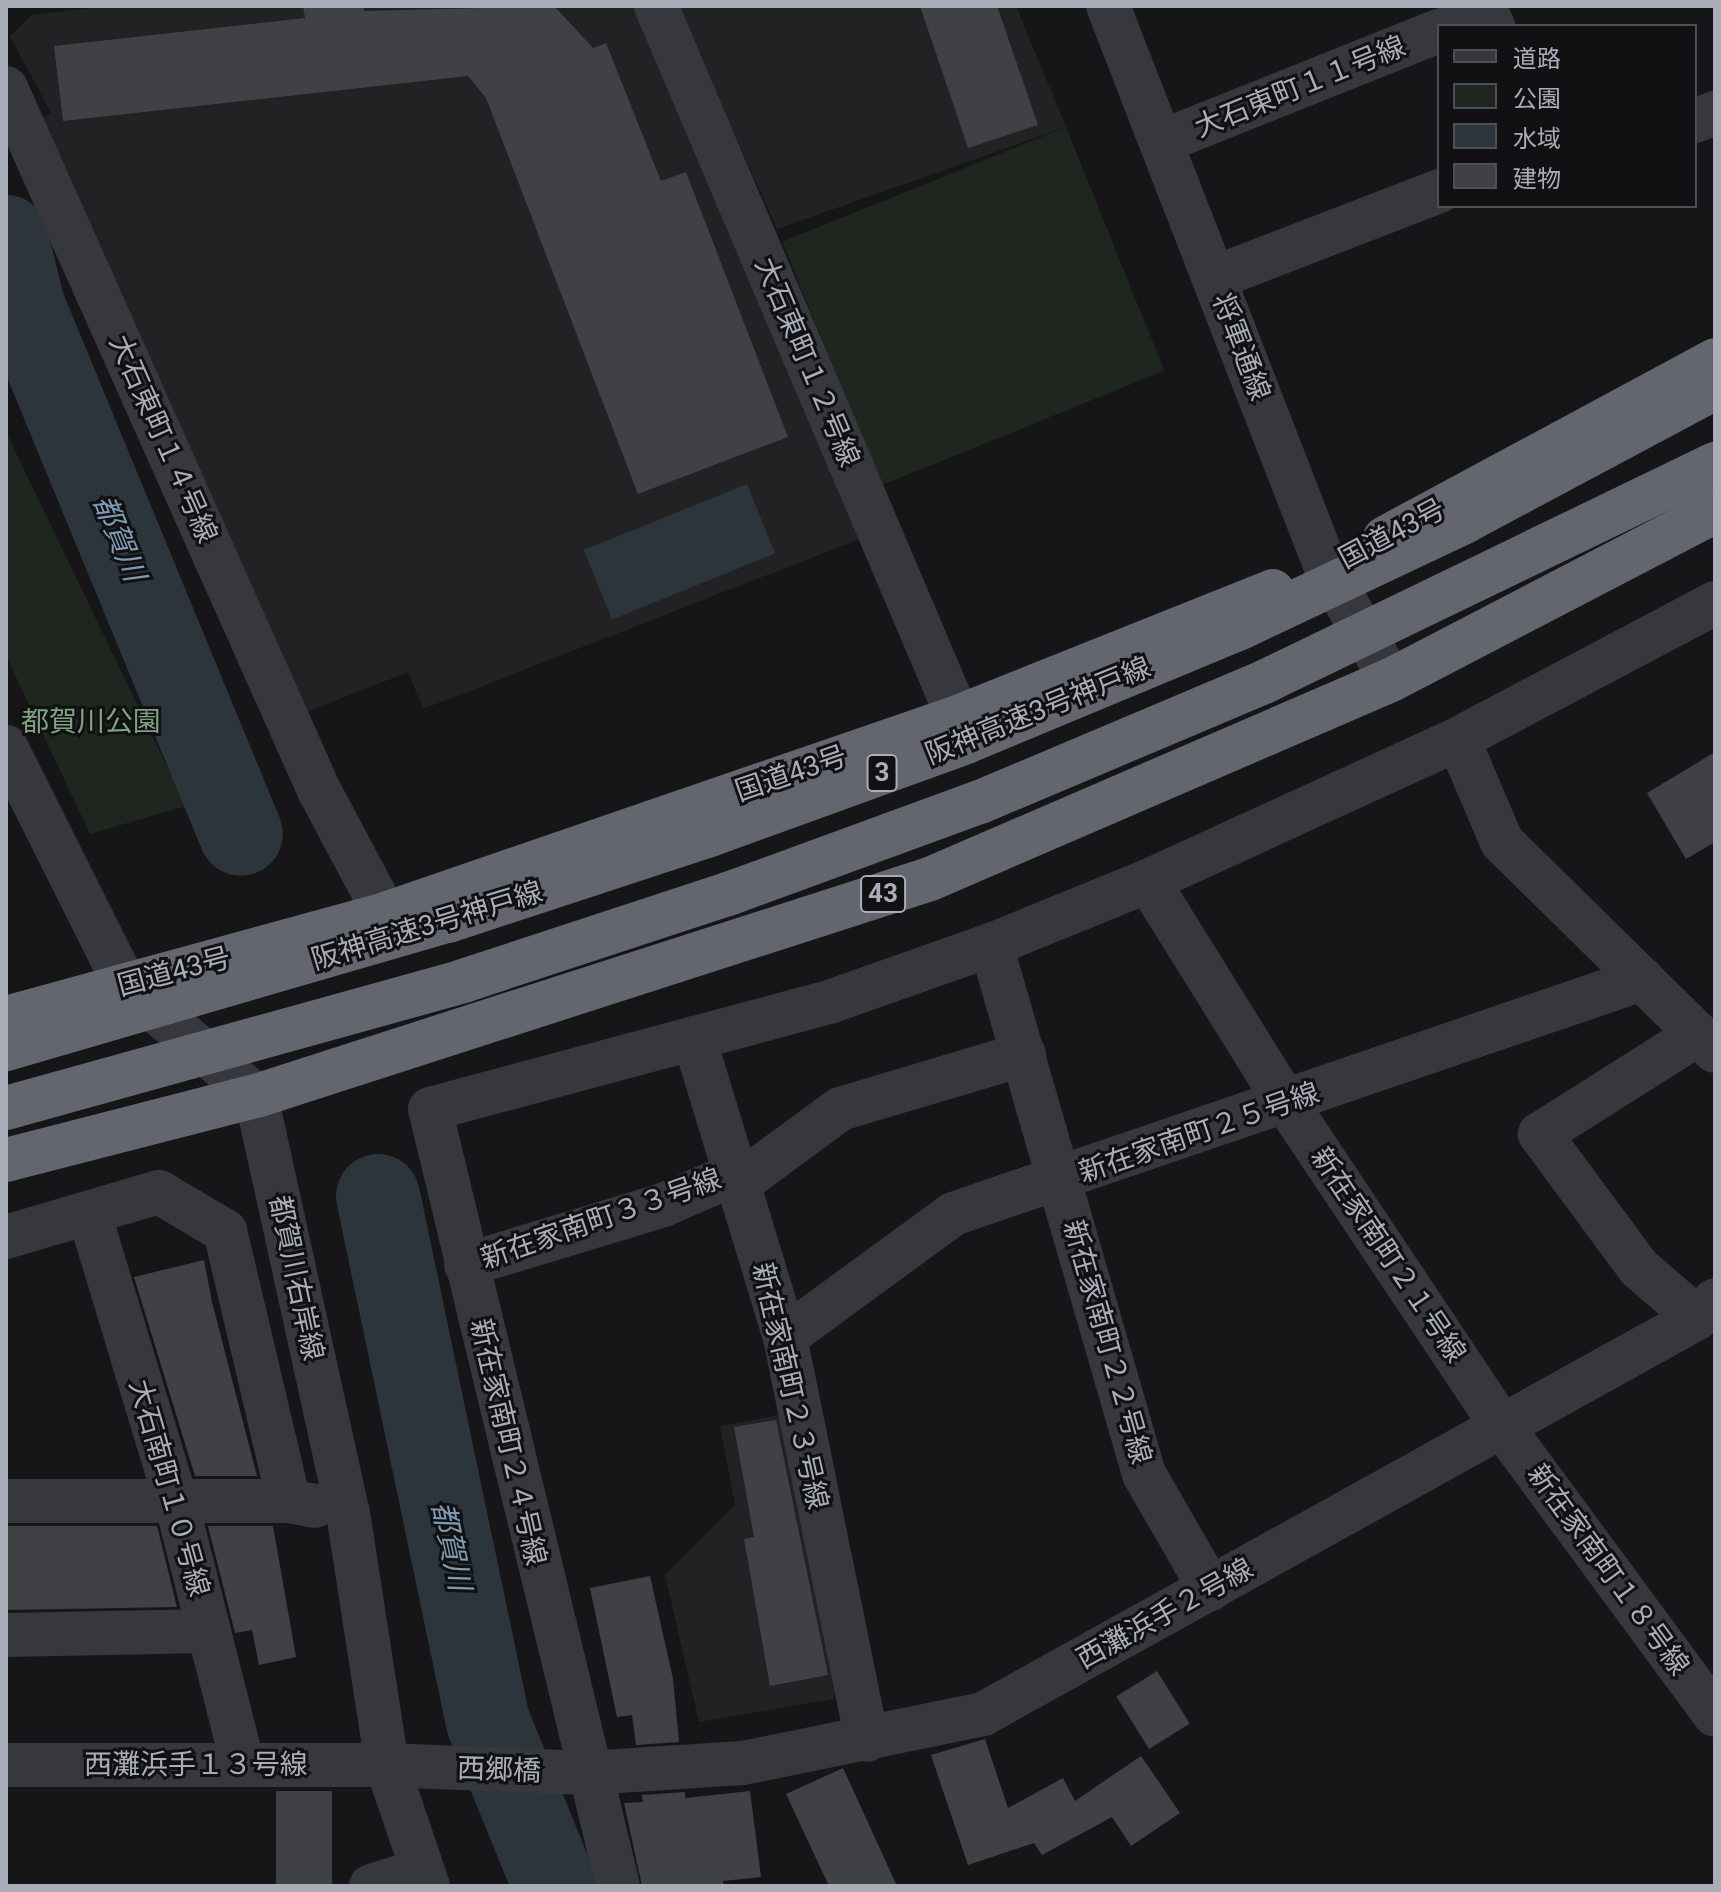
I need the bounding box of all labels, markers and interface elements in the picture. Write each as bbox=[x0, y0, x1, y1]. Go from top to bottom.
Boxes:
legend bbox=[1437, 24, 1697, 208]
street label: 大石東町１１号線 bbox=[1190, 29, 1410, 145]
text: 道路 bbox=[1513, 45, 1561, 73]
text: 公園 bbox=[1513, 85, 1561, 113]
text: 水域 bbox=[1513, 125, 1561, 153]
text: 建物 bbox=[1513, 165, 1561, 193]
street label: 大石東町１２号線 bbox=[748, 252, 866, 472]
street label: 将軍通線 bbox=[1205, 289, 1277, 405]
street label: 大石東町１４号線 bbox=[102, 330, 224, 548]
water label: 都賀川 bbox=[85, 490, 153, 586]
street label: 国道43号 bbox=[1333, 492, 1451, 576]
street label: 阪神高速3号神戸線 bbox=[921, 651, 1155, 771]
park label: 都賀川公園 bbox=[21, 705, 161, 739]
street label: 国道43号 bbox=[731, 739, 851, 809]
road number: 3 bbox=[866, 751, 898, 795]
road number: 43 bbox=[859, 872, 907, 916]
street label: 阪神高速3号神戸線 bbox=[307, 875, 547, 977]
street label: 国道43号 bbox=[114, 941, 234, 1003]
street label: 新在家南町２５号線 bbox=[1074, 1076, 1324, 1190]
street label: 新在家南町２１号線 bbox=[1304, 1141, 1472, 1369]
street label: 新在家南町３３号線 bbox=[476, 1162, 726, 1276]
street label: 都賀川右岸線 bbox=[262, 1192, 330, 1364]
street label: 新在家南町２２号線 bbox=[1056, 1216, 1158, 1468]
street label: 新在家南町２３号線 bbox=[745, 1259, 835, 1513]
street label: 新在家南町２４号線 bbox=[463, 1315, 553, 1569]
street label: 大石南町１０号線 bbox=[122, 1376, 216, 1600]
street label: 新在家南町１８号線 bbox=[1520, 1458, 1696, 1682]
water label: 都賀川 bbox=[424, 1498, 478, 1594]
street label: 西灘浜手２号線 bbox=[1071, 1552, 1259, 1676]
street label: 西灘浜手１３号線 bbox=[84, 1748, 308, 1782]
street label: 西郷橋 bbox=[456, 1752, 542, 1788]

